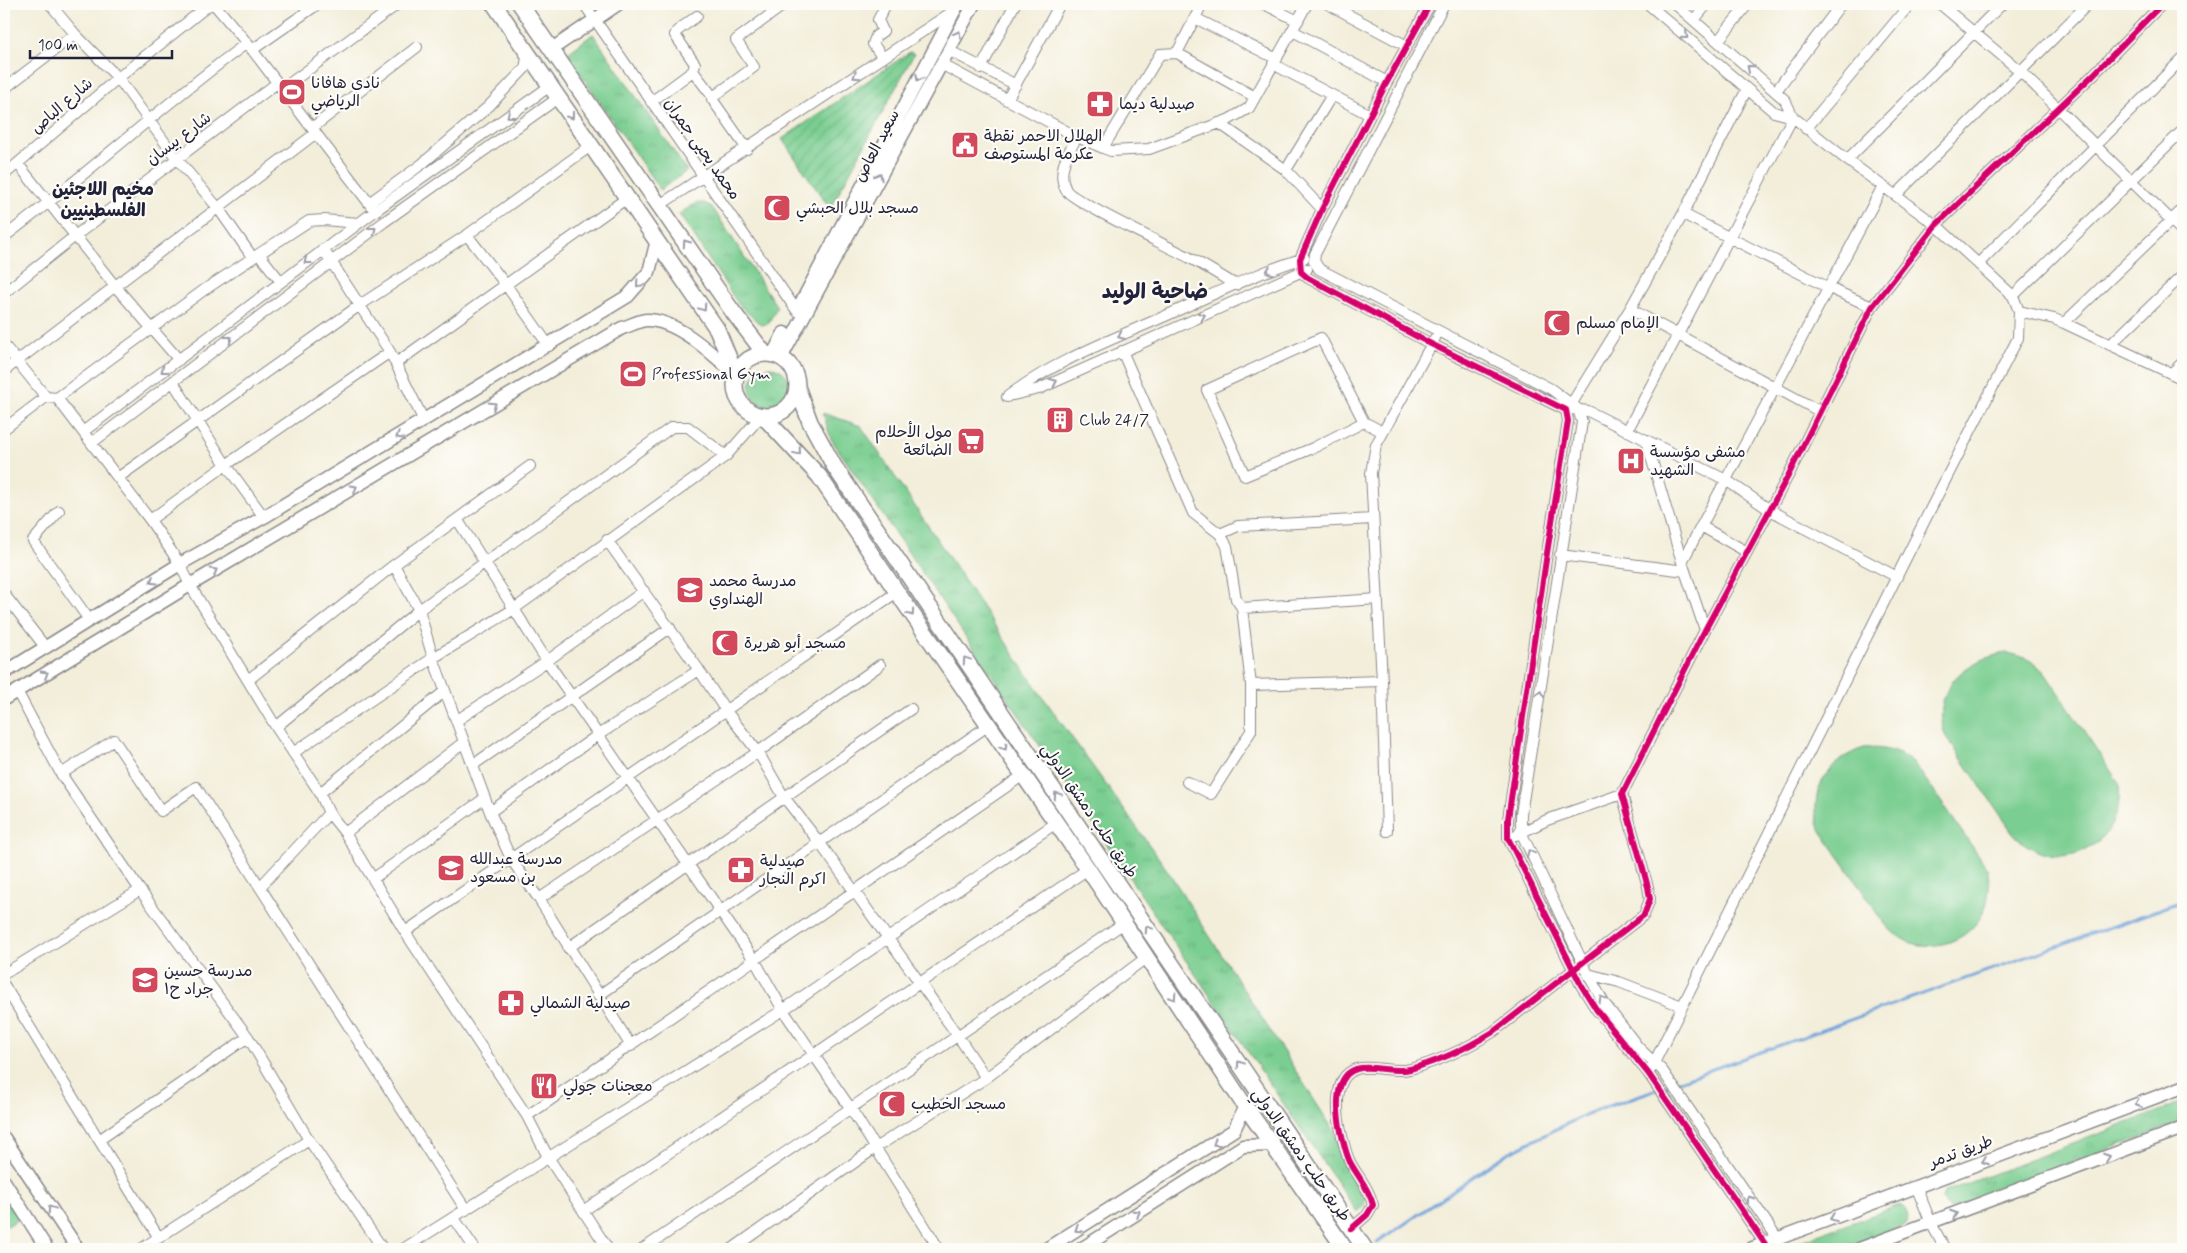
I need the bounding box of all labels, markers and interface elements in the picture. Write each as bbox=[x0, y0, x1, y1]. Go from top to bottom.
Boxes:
scale bar bbox=[30, 28, 172, 60]
one-way arrow bbox=[951, 30, 961, 39]
one-way arrow bbox=[1679, 30, 1688, 39]
text: 100 m bbox=[38, 36, 78, 56]
one-way arrow bbox=[1746, 65, 1755, 74]
one-way arrow bbox=[852, 70, 862, 79]
street label: شارع الباص bbox=[27, 73, 97, 139]
place label: نادي هافانا الرياضي bbox=[311, 73, 380, 115]
one-way arrow bbox=[915, 73, 925, 82]
sports icon: نادي هافانا الرياضي bbox=[277, 77, 307, 107]
pharmacy icon: صيدلية ديما bbox=[1085, 89, 1115, 119]
street label: محمد يحيى جمران bbox=[659, 94, 745, 204]
place label: صيدلية ديما bbox=[1119, 94, 1195, 115]
street label: سعيد العاص bbox=[849, 106, 905, 186]
street label: شارع بيسان bbox=[142, 108, 216, 170]
one-way arrow bbox=[506, 109, 516, 118]
one-way arrow bbox=[565, 111, 574, 120]
place label: الهلال الاحمر نقطة عكرمة المستوصف bbox=[984, 126, 1102, 165]
public building icon: الهلال الاحمر نقطة عكرمة المستوصف bbox=[950, 130, 980, 160]
one-way arrow bbox=[873, 173, 883, 182]
district label: مخيم اللاجئين الفلسطينيين bbox=[52, 178, 154, 223]
mosque icon: مسجد بلال الحبشي bbox=[762, 193, 792, 223]
place label: مسجد بلال الحبشي bbox=[796, 198, 919, 222]
one-way arrow bbox=[367, 228, 376, 236]
one-way arrow bbox=[683, 239, 692, 249]
one-way arrow bbox=[304, 256, 313, 265]
one-way arrow bbox=[1265, 264, 1274, 275]
one-way arrow bbox=[636, 278, 644, 287]
district label: ضاحية الوليد bbox=[1102, 278, 1208, 306]
one-way arrow bbox=[697, 302, 706, 312]
mosque icon: الإمام مسلم bbox=[1542, 308, 1572, 338]
one-way arrow bbox=[1197, 311, 1206, 322]
place label: الإمام مسلم bbox=[1576, 313, 1659, 335]
one-way arrow bbox=[1117, 330, 1126, 340]
one-way arrow bbox=[223, 336, 232, 344]
sports icon: Professional Gym bbox=[618, 359, 648, 389]
place label: Professional Gym bbox=[652, 364, 771, 385]
one-way arrow bbox=[161, 365, 170, 373]
one-way arrow bbox=[1049, 378, 1058, 389]
one-way arrow bbox=[488, 401, 497, 411]
building icon: Club 24/7 bbox=[1045, 405, 1075, 435]
place label: Club 24/7 bbox=[1079, 410, 1149, 431]
place label: مول الأحلام الضائعة bbox=[875, 421, 952, 461]
supermarket icon: مول الأحلام الضائعة bbox=[956, 426, 986, 456]
one-way arrow bbox=[395, 430, 404, 440]
place label: مشفى مؤسسة الشهيد bbox=[1650, 442, 1746, 481]
one-way arrow bbox=[792, 446, 801, 455]
hospital icon: مشفى مؤسسة الشهيد bbox=[1616, 446, 1646, 476]
one-way arrow bbox=[348, 484, 357, 494]
one-way arrow bbox=[209, 567, 218, 577]
place label: مدرسة محمد الهنداوي bbox=[709, 571, 797, 610]
one-way arrow bbox=[150, 575, 159, 584]
school or university icon: مدرسة محمد الهنداوي bbox=[675, 575, 705, 605]
one-way arrow bbox=[905, 607, 914, 617]
mosque icon: مسجد أبو هريرة bbox=[710, 628, 740, 658]
place label: مسجد أبو هريرة bbox=[744, 633, 846, 654]
one-way arrow bbox=[963, 657, 972, 666]
one-way arrow bbox=[40, 670, 49, 680]
one-way arrow bbox=[1534, 690, 1545, 698]
street label: طريق حلب دمشق الدولي bbox=[1033, 739, 1142, 884]
one-way arrow bbox=[997, 742, 1007, 751]
one-way arrow bbox=[1054, 791, 1063, 801]
place label: مدرسة عبدالله بن مسعود bbox=[470, 849, 562, 888]
one-way arrow bbox=[1526, 850, 1536, 859]
place label: صيدلية اكرم النجار bbox=[758, 851, 826, 891]
school or university icon: مدرسة عبدالله بن مسعود bbox=[436, 853, 466, 883]
pharmacy icon: صيدلية اكرم النجار bbox=[726, 855, 756, 885]
one-way arrow bbox=[1145, 926, 1154, 935]
place label: مدرسة حسين جراد ح١ bbox=[164, 961, 252, 1000]
school or university icon: مدرسة حسين جراد ح١ bbox=[130, 965, 160, 995]
pharmacy icon: صيدلية الشمالي bbox=[496, 988, 526, 1018]
one-way arrow bbox=[1167, 992, 1177, 1001]
place label: صيدلية الشمالي bbox=[530, 993, 631, 1017]
one-way arrow bbox=[1598, 995, 1608, 1004]
one-way arrow bbox=[1236, 1060, 1246, 1069]
restaurant icon: معجنات جولي bbox=[529, 1071, 559, 1101]
place label: معجنات جولي bbox=[563, 1076, 653, 1100]
street label: طريق حلب دمشق الدولي bbox=[1244, 1084, 1355, 1228]
mosque icon: مسجد الخطيب bbox=[877, 1089, 907, 1119]
place label: مسجد الخطيب bbox=[911, 1094, 1006, 1115]
one-way arrow bbox=[2134, 1098, 2142, 1108]
street label: طريق تدمر bbox=[1924, 1131, 1996, 1174]
one-way arrow bbox=[1212, 1137, 1221, 1146]
one-way arrow bbox=[2102, 1153, 2110, 1163]
one-way arrow bbox=[1982, 1155, 1990, 1165]
one-way arrow bbox=[1747, 1195, 1756, 1205]
one-way arrow bbox=[48, 1205, 57, 1214]
one-way arrow bbox=[1131, 1210, 1141, 1219]
one-way arrow bbox=[1950, 1210, 1958, 1220]
one-way arrow bbox=[1830, 1212, 1838, 1222]
one-way arrow bbox=[1075, 1223, 1084, 1233]

